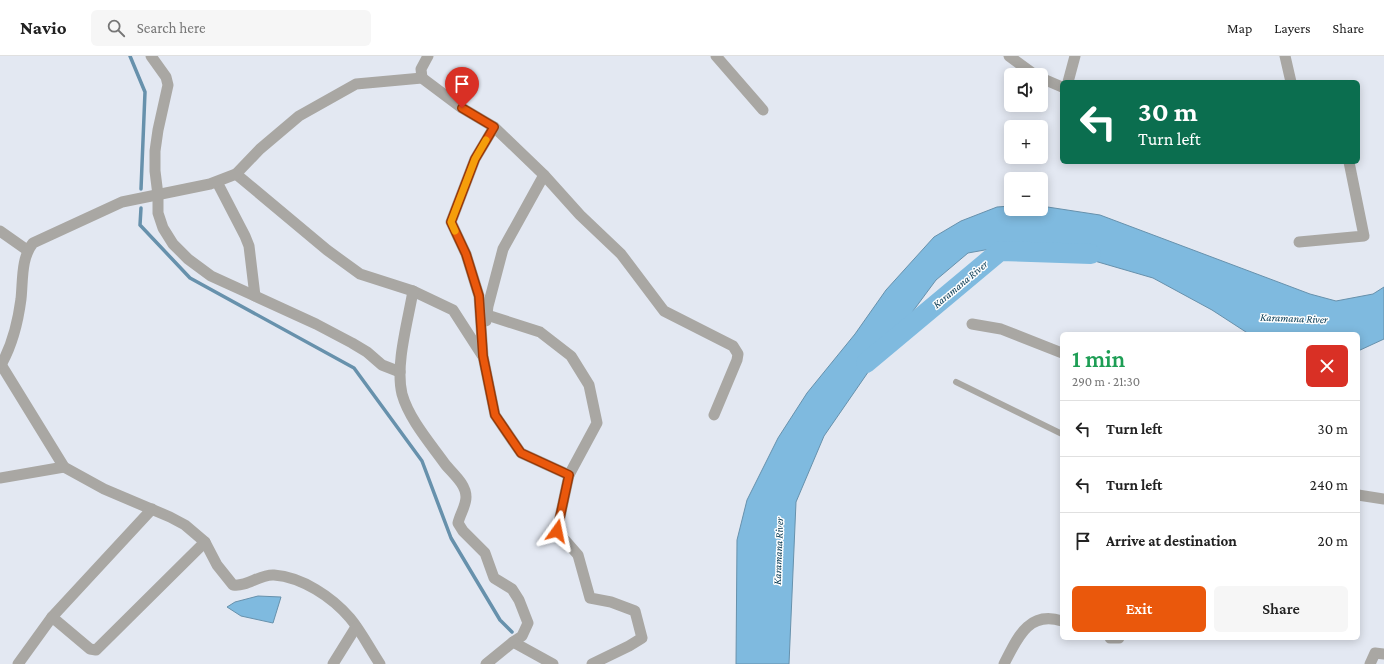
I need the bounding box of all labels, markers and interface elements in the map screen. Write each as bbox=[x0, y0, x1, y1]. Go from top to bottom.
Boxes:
search box bbox=[91, 10, 371, 46]
text: Navio bbox=[20, 17, 67, 38]
icon: search bbox=[105, 17, 127, 39]
text: Search here bbox=[137, 20, 206, 36]
text: Map bbox=[1227, 20, 1252, 36]
text: Layers bbox=[1274, 20, 1311, 36]
text: Share bbox=[1333, 20, 1364, 36]
pin bbox=[445, 67, 479, 108]
map controls bbox=[1004, 68, 1048, 216]
button: sound bbox=[1004, 68, 1048, 112]
icon: arrive bbox=[451, 73, 473, 95]
icon: left bbox=[1072, 96, 1124, 148]
text: 30 m bbox=[1138, 96, 1198, 127]
button: + bbox=[1004, 120, 1048, 164]
text: Turn left bbox=[1138, 129, 1201, 149]
button: − bbox=[1004, 172, 1048, 216]
water label: Karamana River bbox=[930, 257, 991, 310]
water label: Karamana River bbox=[1260, 311, 1329, 325]
text: 1 min bbox=[1072, 345, 1125, 372]
button: close bbox=[1306, 345, 1348, 387]
text: 290 m · 21:30 bbox=[1072, 374, 1140, 389]
icon: left bbox=[1072, 418, 1094, 440]
text: Turn left bbox=[1106, 421, 1162, 437]
text: 30 m bbox=[1318, 421, 1348, 437]
icon: left bbox=[1072, 474, 1094, 496]
text: Turn left bbox=[1106, 477, 1162, 493]
text: 240 m bbox=[1310, 477, 1348, 493]
position arrow bbox=[536, 510, 578, 552]
water label: Karamana River bbox=[771, 516, 785, 585]
icon: arrive bbox=[1072, 530, 1094, 552]
text: Arrive at destination bbox=[1106, 533, 1237, 549]
text: 20 m bbox=[1318, 533, 1348, 549]
button: Exit bbox=[1072, 586, 1206, 632]
button: Share bbox=[1214, 586, 1348, 632]

